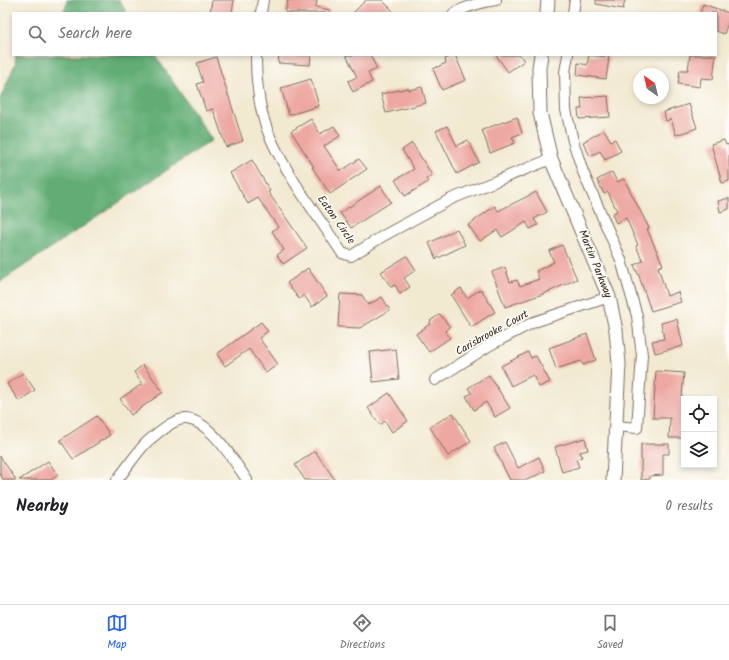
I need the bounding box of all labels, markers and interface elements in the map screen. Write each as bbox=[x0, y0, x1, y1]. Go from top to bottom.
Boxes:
search box bbox=[12, 12, 717, 56]
text: Search here bbox=[58, 22, 132, 46]
icon: search bbox=[26, 23, 48, 45]
north arrow bbox=[633, 68, 669, 104]
street label: Eaton Circle bbox=[312, 192, 360, 248]
street label: Martin Parkway bbox=[573, 227, 617, 302]
street label: Carisbrooke Court bbox=[452, 305, 533, 361]
map controls bbox=[681, 396, 717, 468]
button: locate bbox=[681, 396, 717, 432]
button: layers bbox=[681, 432, 717, 468]
text: Nearby bbox=[16, 493, 68, 520]
text: 0 results bbox=[666, 496, 713, 517]
tab: Map bbox=[106, 612, 128, 654]
tab: Directions bbox=[340, 612, 385, 654]
tab: Saved bbox=[597, 612, 623, 654]

